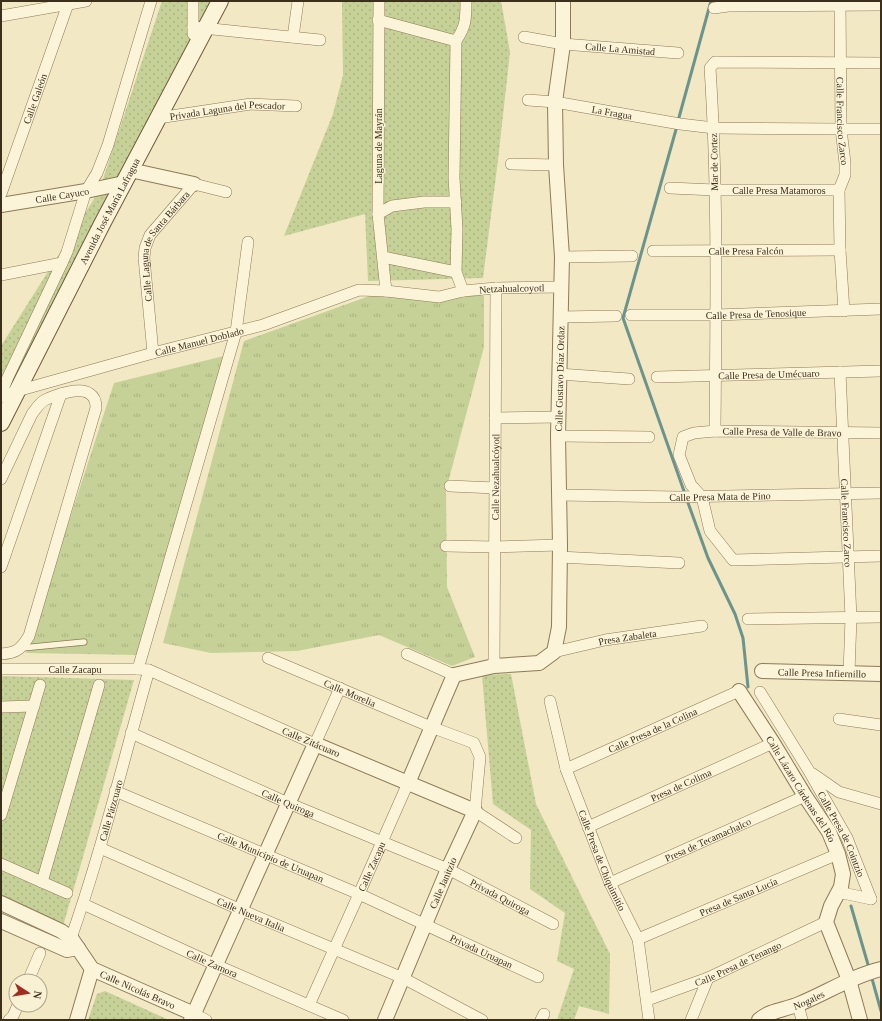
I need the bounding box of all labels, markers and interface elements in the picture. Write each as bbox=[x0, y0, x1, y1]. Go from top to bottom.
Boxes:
street label: Calle La Amistad bbox=[585, 40, 656, 57]
street label: Calle Galeón bbox=[21, 72, 49, 125]
street label: Calle Francisco Zarco bbox=[835, 77, 851, 166]
street label: Privada Laguna del Pescador bbox=[169, 98, 286, 122]
street label: La Fragua bbox=[591, 103, 634, 121]
street label: Laguna de Mayrán bbox=[373, 108, 384, 184]
street label: Mar de Cortez bbox=[708, 132, 720, 191]
street label: Avenida José María Lafragua bbox=[77, 156, 142, 266]
street label: Calle Cayuco bbox=[35, 185, 90, 205]
street label: Calle Presa Matamoros bbox=[732, 185, 826, 196]
street label: Calle Laguna de Santa Bárbara bbox=[138, 188, 192, 302]
street label: Calle Presa Falcón bbox=[708, 245, 784, 256]
street label: Netzahualcoyotl bbox=[479, 282, 545, 295]
street label: Calle Presa de Tenosique bbox=[706, 306, 807, 321]
street label: Calle Manuel Doblado bbox=[154, 325, 245, 358]
street label: Calle Gustavo Díaz Ordaz bbox=[553, 325, 566, 431]
street label: Calle Presa de Umécuaro bbox=[718, 367, 820, 381]
street label: Calle Presa de Valle de Bravo bbox=[722, 425, 842, 439]
street label: Calle Nezahualcóyotl bbox=[489, 434, 501, 520]
street label: Calle Francisco Zarco bbox=[839, 478, 854, 567]
street label: Calle Presa Mata de Pino bbox=[669, 490, 771, 503]
street label: Presa Zabaleta bbox=[597, 627, 658, 647]
street label: Calle Zacapu bbox=[48, 664, 102, 675]
street label: Calle Presa Infiernillo bbox=[778, 666, 866, 679]
street label: Calle Morelia bbox=[322, 677, 378, 709]
street label: Calle Presa de la Colina bbox=[606, 705, 699, 755]
street label: Calle Zitácuaro bbox=[280, 725, 342, 759]
street label: Calle Lázaro Cárdenas del Río bbox=[764, 734, 838, 843]
street label: Presa de Colima bbox=[649, 766, 714, 803]
street label: Calle Pátzcuaro bbox=[97, 779, 124, 842]
street label: Calle Quiroga bbox=[260, 787, 317, 819]
street label: Calle Presa de Cointzio bbox=[816, 789, 867, 878]
street label: Calle Presa de Chiquimitío bbox=[577, 808, 628, 912]
street label: Presa de Tecamachalco bbox=[663, 815, 752, 863]
street label: Calle Municipio de Uruapan bbox=[216, 829, 325, 884]
street label: Calle Zacapu bbox=[355, 840, 387, 893]
street label: Calle Janitzio bbox=[427, 856, 459, 910]
street label: Presa de Santa Lucía bbox=[698, 875, 779, 918]
street label: Privada Quiroga bbox=[469, 876, 533, 917]
street label: Calle Nueva Italia bbox=[215, 895, 287, 934]
street label: Privada Uruapan bbox=[449, 932, 515, 970]
street label: Calle Presa de Tenango bbox=[693, 939, 783, 988]
street label: Calle Zamora bbox=[185, 947, 240, 979]
street label: Calle Nicolás Bravo bbox=[98, 968, 177, 1011]
north arrow bbox=[8, 973, 48, 1013]
street label: Nogales bbox=[792, 988, 826, 1011]
text: N bbox=[31, 990, 44, 1000]

